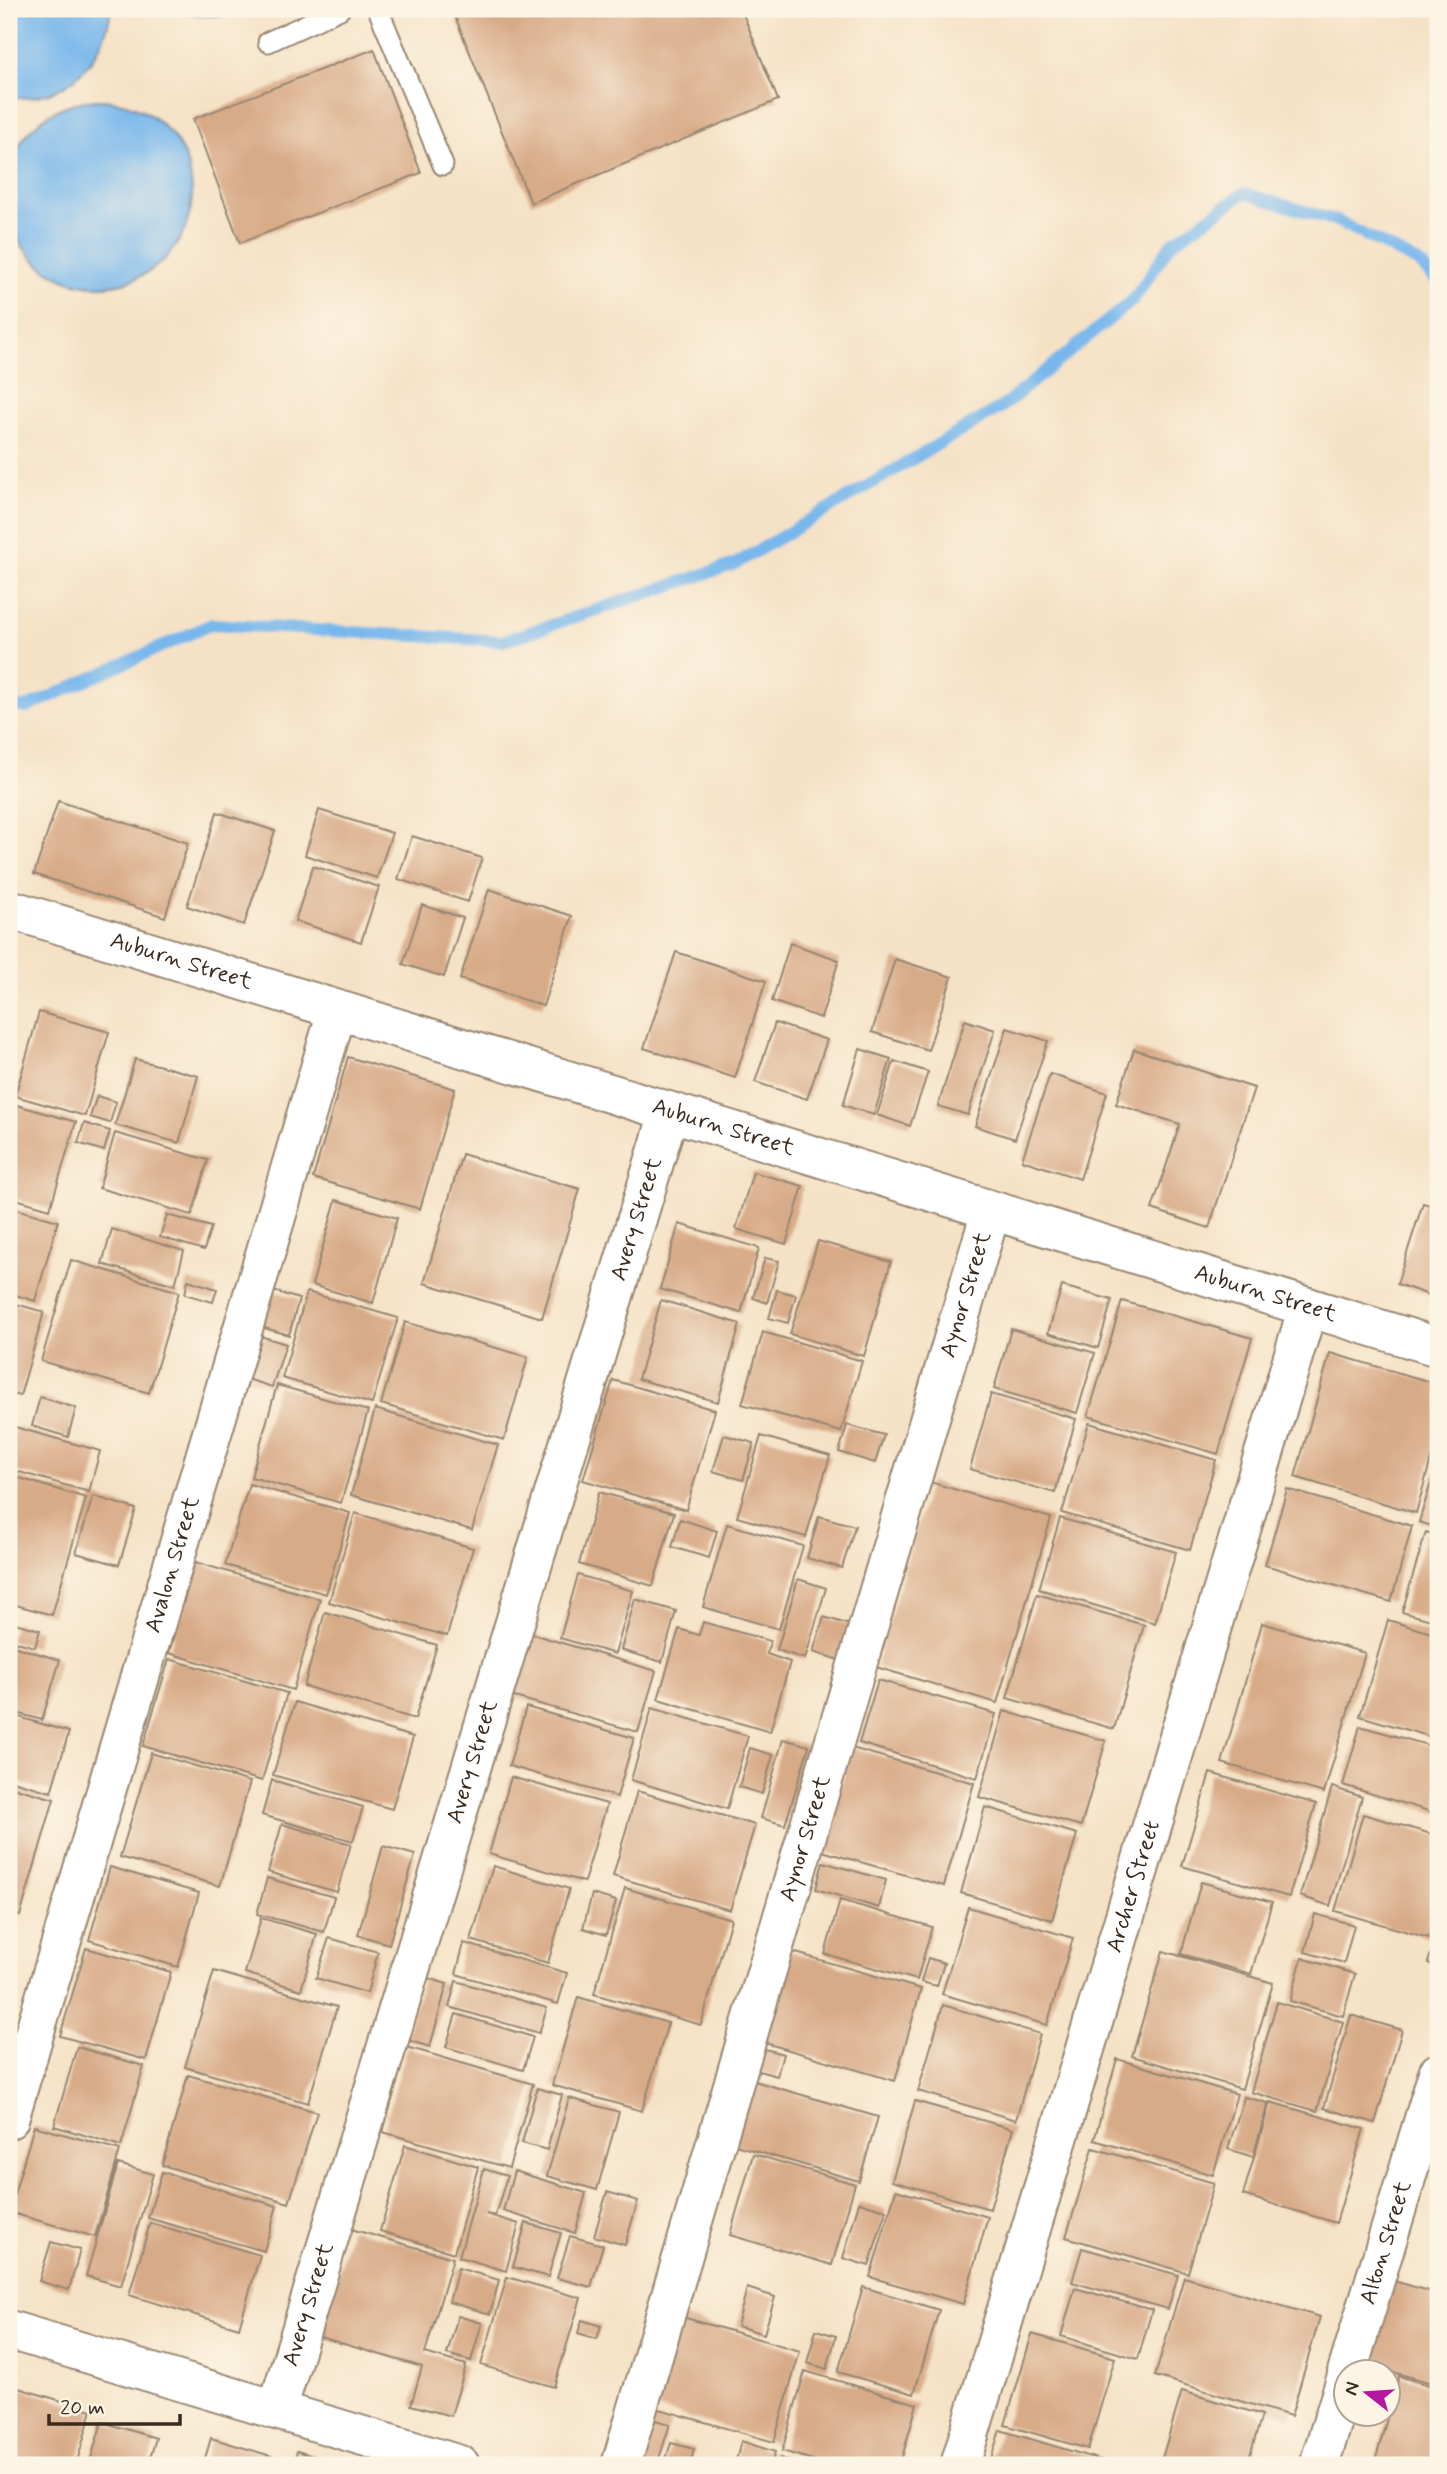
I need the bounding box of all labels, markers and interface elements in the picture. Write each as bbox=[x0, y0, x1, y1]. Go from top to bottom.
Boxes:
street label: Auburn Street bbox=[106, 926, 256, 998]
street label: Auburn Street bbox=[648, 1092, 798, 1164]
street label: Avery Street bbox=[604, 1153, 670, 1285]
street label: Aynor Street bbox=[933, 1228, 999, 1361]
street label: Auburn Street bbox=[1191, 1258, 1341, 1330]
street label: Avalon Street bbox=[139, 1493, 208, 1636]
street label: Avery Street bbox=[440, 1696, 506, 1827]
street label: Aynor Street bbox=[773, 1772, 839, 1905]
street label: Archer Street bbox=[1100, 1817, 1168, 1956]
street label: Alton Street bbox=[1353, 2177, 1419, 2308]
street label: Avery Street bbox=[276, 2239, 342, 2370]
north arrow bbox=[1332, 2358, 1402, 2428]
text: N bbox=[1338, 2379, 1366, 2398]
scale bar bbox=[49, 2383, 180, 2427]
text: 20 m bbox=[60, 2394, 105, 2422]

